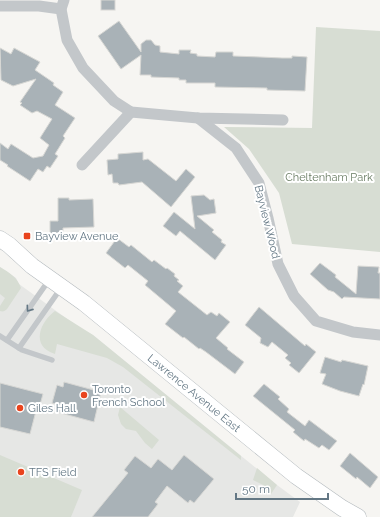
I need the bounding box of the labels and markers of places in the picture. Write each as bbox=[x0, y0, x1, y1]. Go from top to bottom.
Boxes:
place label: Bayview Avenue bbox=[35, 230, 119, 243]
marker: Bayview Avenue bbox=[22, 231, 32, 241]
place label: Toronto French School bbox=[92, 383, 165, 409]
marker: Toronto French School bbox=[79, 390, 89, 400]
place label: Giles Hall bbox=[28, 402, 76, 415]
marker: Giles Hall bbox=[15, 403, 25, 413]
place label: TFS Field bbox=[29, 466, 77, 479]
marker: TFS Field bbox=[16, 467, 26, 477]

